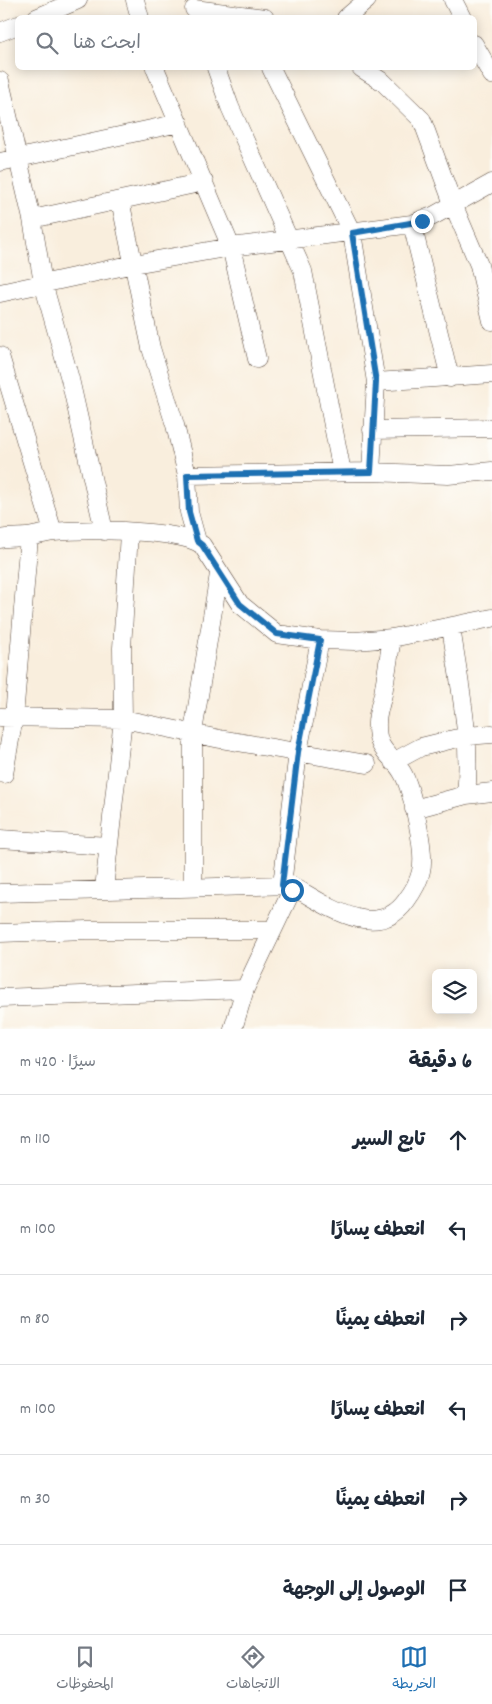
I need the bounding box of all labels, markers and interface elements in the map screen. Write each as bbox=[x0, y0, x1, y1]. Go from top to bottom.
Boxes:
search box bbox=[15, 15, 477, 70]
icon: search bbox=[33, 29, 61, 57]
text: ابحث هنا bbox=[73, 31, 141, 58]
route end bbox=[411, 210, 434, 233]
route start bbox=[281, 879, 304, 902]
map controls bbox=[432, 969, 477, 1014]
button: layers bbox=[432, 969, 477, 1014]
text: 6 دقيقة bbox=[408, 1048, 472, 1078]
text: سيرًا · 420 m bbox=[20, 1051, 96, 1074]
icon: ahead bbox=[444, 1126, 472, 1154]
text: 110 m bbox=[20, 1128, 50, 1151]
text: تابع السير bbox=[353, 1128, 425, 1155]
icon: left bbox=[444, 1216, 472, 1244]
text: 100 m bbox=[20, 1218, 56, 1241]
text: انعطف يسارًا bbox=[331, 1218, 425, 1245]
icon: right bbox=[444, 1306, 472, 1334]
text: 80 m bbox=[20, 1308, 50, 1331]
text: انعطف يمينًا bbox=[336, 1308, 425, 1335]
icon: left bbox=[444, 1396, 472, 1424]
text: 100 m bbox=[20, 1398, 56, 1421]
text: انعطف يسارًا bbox=[331, 1398, 425, 1425]
icon: right bbox=[444, 1486, 472, 1514]
text: 30 m bbox=[20, 1488, 51, 1511]
text: انعطف يمينًا bbox=[336, 1488, 425, 1515]
icon: arrive bbox=[444, 1576, 472, 1604]
text: الوصول إلى الوجهة bbox=[283, 1578, 425, 1605]
tab: المحفوظات bbox=[56, 1643, 114, 1696]
tab: الاتجاهات bbox=[226, 1643, 280, 1696]
tab: الخريطة bbox=[392, 1643, 436, 1696]

